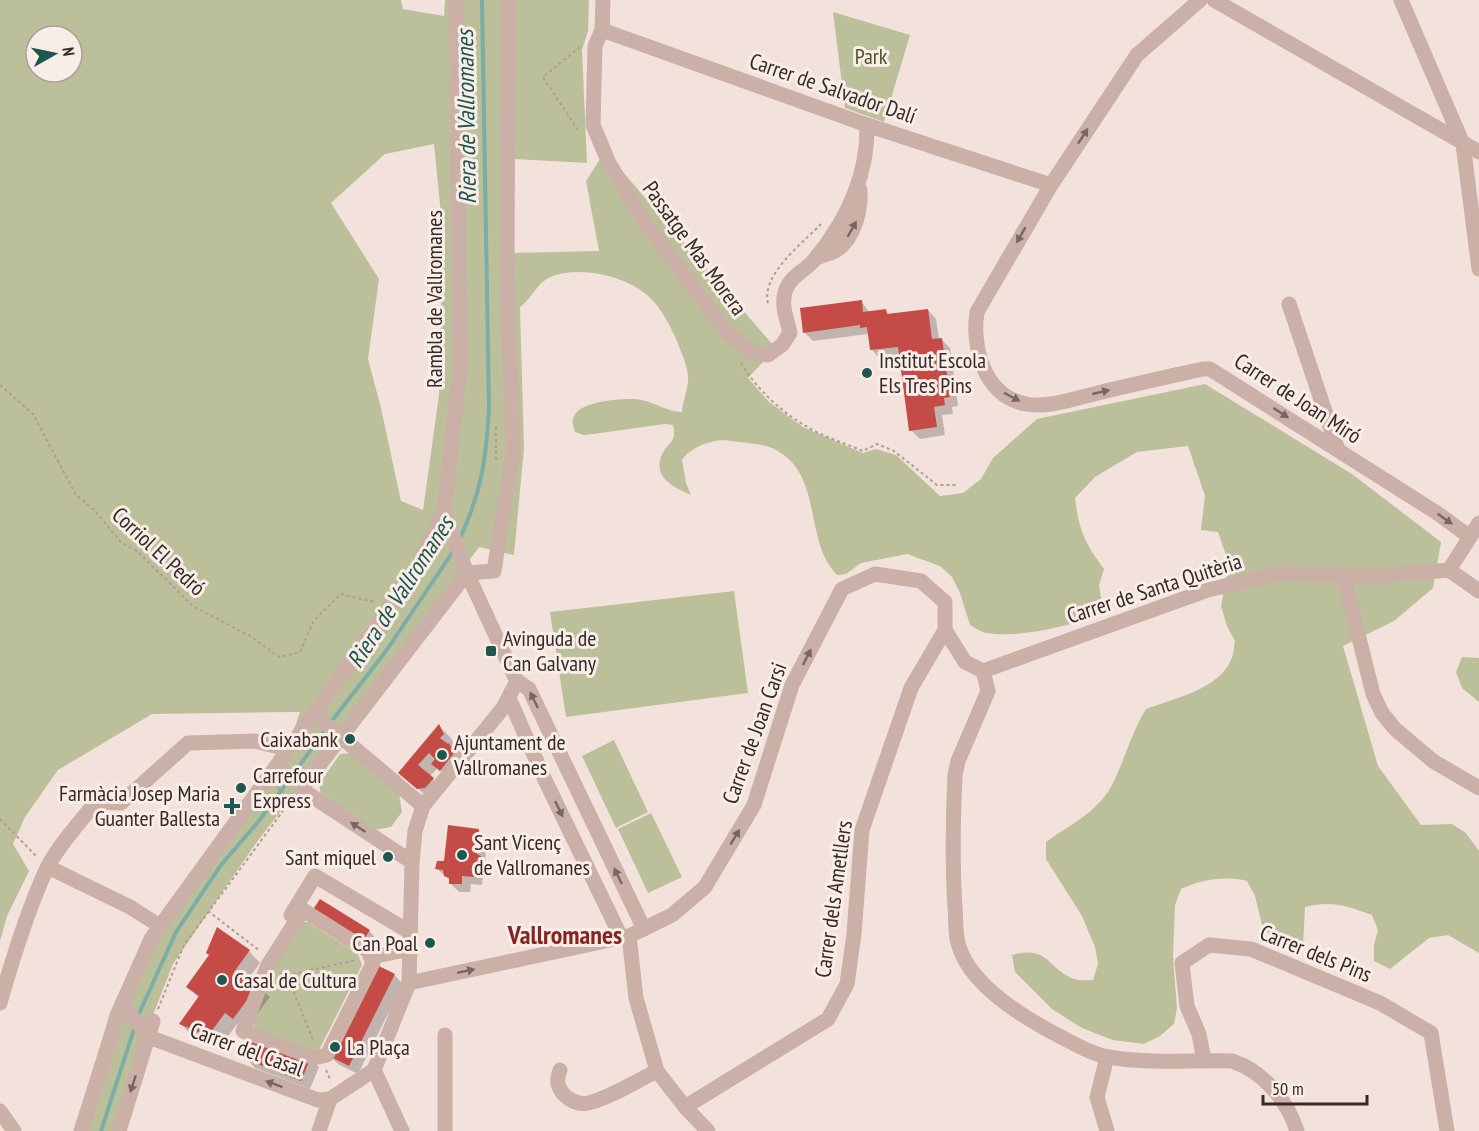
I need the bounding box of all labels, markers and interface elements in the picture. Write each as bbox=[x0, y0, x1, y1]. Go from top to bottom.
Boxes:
north arrow bbox=[24, 24, 84, 84]
water label: Riera de Vallromanes bbox=[449, 27, 483, 204]
park label: Park bbox=[855, 42, 888, 70]
text: N bbox=[58, 46, 79, 57]
street label: Carrer de Salvador Dalí bbox=[746, 46, 920, 130]
one-way arrow bbox=[1077, 128, 1088, 144]
street label: Passatge Mas Morera bbox=[637, 175, 753, 321]
street label: Rambla de Vallromanes bbox=[420, 210, 448, 388]
one-way arrow bbox=[847, 220, 857, 237]
one-way arrow bbox=[1016, 227, 1026, 244]
place label: Institut Escola Els Tres Pins bbox=[879, 346, 986, 399]
street label: Carrer de Joan Miró bbox=[1229, 347, 1367, 449]
marker: Institut Escola Els Tres Pins bbox=[860, 366, 874, 380]
one-way arrow bbox=[1092, 387, 1111, 396]
one-way arrow bbox=[1003, 392, 1020, 402]
one-way arrow bbox=[1273, 408, 1289, 419]
street label: Corriol El Pedró bbox=[106, 501, 212, 601]
water label: Riera de Vallromanes bbox=[340, 508, 462, 674]
one-way arrow bbox=[1436, 513, 1452, 525]
street label: Carrer de Santa Quitèria bbox=[1063, 547, 1245, 629]
place label: Avinguda de Can Galvany bbox=[503, 624, 597, 677]
marker: Avinguda de Can Galvany bbox=[484, 644, 498, 658]
one-way arrow bbox=[802, 648, 812, 665]
street label: Carrer de Joan Carsi bbox=[715, 658, 793, 808]
one-way arrow bbox=[530, 692, 539, 709]
place label: Caixabank bbox=[260, 725, 338, 753]
place label: Ajuntament de Vallromanes bbox=[453, 728, 566, 781]
marker: Caixabank bbox=[343, 732, 357, 746]
marker: Ajuntament de Vallromanes bbox=[435, 748, 449, 762]
place label: Carrefour Express bbox=[253, 761, 323, 814]
place label: Farmàcia Josep Maria Guanter Ballesta bbox=[59, 779, 220, 832]
marker: Carrefour Express bbox=[234, 781, 248, 795]
marker: Farmàcia Josep Maria Guanter Ballesta bbox=[225, 799, 239, 813]
one-way arrow bbox=[554, 800, 563, 817]
street label: Carrer dels Ametllers bbox=[808, 819, 858, 979]
one-way arrow bbox=[350, 821, 366, 832]
place label: Sant Vicenç de Vallromanes bbox=[474, 828, 590, 881]
one-way arrow bbox=[730, 829, 741, 845]
place label: Sant miquel bbox=[285, 843, 377, 871]
marker: Sant Vicenç de Vallromanes bbox=[455, 848, 469, 862]
marker: Sant miquel bbox=[381, 850, 395, 864]
one-way arrow bbox=[614, 867, 623, 884]
district label: Vallromanes bbox=[507, 918, 622, 951]
street label: Carrer dels Pins bbox=[1256, 918, 1376, 988]
place label: Can Poal bbox=[352, 929, 419, 957]
marker: Can Poal bbox=[423, 936, 437, 950]
one-way arrow bbox=[457, 965, 475, 975]
place label: Casal de Cultura bbox=[234, 966, 357, 994]
marker: Casal de Cultura bbox=[215, 973, 229, 987]
street label: Carrer del Casal bbox=[186, 1016, 308, 1083]
place label: La Plaça bbox=[347, 1033, 410, 1061]
marker: La Plaça bbox=[328, 1040, 342, 1054]
scale bar bbox=[1263, 1068, 1366, 1106]
one-way arrow bbox=[128, 1075, 137, 1093]
text: 50 m bbox=[1272, 1077, 1304, 1100]
one-way arrow bbox=[265, 1078, 283, 1088]

